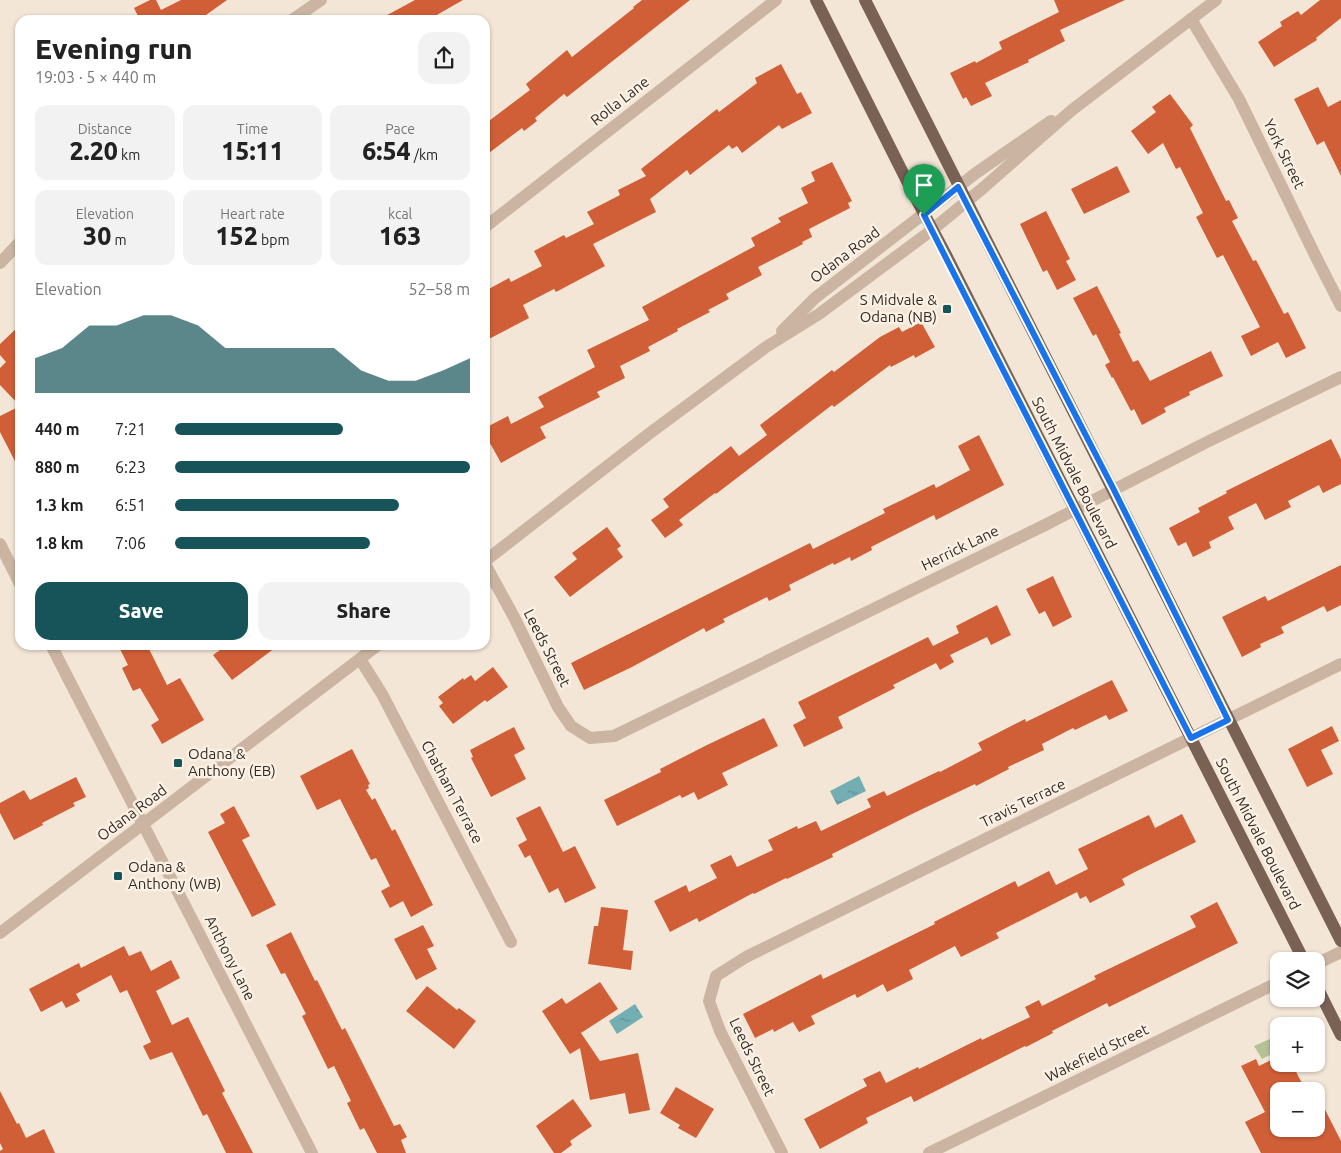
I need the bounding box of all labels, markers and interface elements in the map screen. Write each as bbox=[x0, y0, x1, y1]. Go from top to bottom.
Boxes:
button: share bbox=[418, 32, 470, 84]
text: Evening run bbox=[35, 33, 193, 64]
text: 19:03 · 5 × 440 m bbox=[35, 68, 156, 86]
street label: Rolla Lane bbox=[587, 73, 652, 129]
street label: York Street bbox=[1260, 116, 1309, 191]
text: Distance bbox=[78, 121, 132, 137]
text: Time bbox=[237, 121, 268, 137]
text: Pace bbox=[385, 121, 415, 137]
text: 2.20 bbox=[69, 137, 118, 165]
text: 15:11 bbox=[221, 137, 284, 165]
text: 6:54 bbox=[362, 137, 411, 165]
text: km bbox=[118, 147, 140, 163]
text: /km bbox=[411, 147, 438, 163]
pin bbox=[903, 164, 945, 215]
icon: arrive bbox=[910, 171, 938, 199]
text: Elevation bbox=[76, 206, 134, 222]
text: Heart rate bbox=[220, 206, 285, 222]
text: kcal bbox=[388, 206, 412, 222]
text: 30 bbox=[83, 222, 111, 250]
text: 152 bbox=[216, 222, 258, 250]
text: 163 bbox=[379, 222, 421, 250]
street label: Odana Road bbox=[807, 223, 883, 286]
text: m bbox=[111, 232, 127, 248]
text: bpm bbox=[258, 232, 289, 248]
text: Elevation bbox=[35, 280, 102, 298]
text: 52–58 m bbox=[408, 280, 470, 298]
place label: S Midvale & Odana (NB) bbox=[860, 291, 937, 325]
marker: S Midvale & Odana (NB) bbox=[941, 303, 953, 315]
street label: South Midvale Boulevard bbox=[1029, 394, 1120, 551]
text: 440 m bbox=[35, 420, 80, 438]
text: 7:21 bbox=[115, 420, 146, 438]
text: 880 m bbox=[35, 458, 80, 476]
text: 6:23 bbox=[115, 458, 146, 476]
text: 1.3 km bbox=[35, 496, 84, 514]
text: 6:51 bbox=[115, 496, 146, 514]
street label: Herrick Lane bbox=[918, 522, 1001, 574]
text: 1.8 km bbox=[35, 534, 84, 552]
text: 7:06 bbox=[115, 534, 146, 552]
button: Save bbox=[35, 582, 248, 640]
button: Share bbox=[258, 582, 470, 640]
street label: Leeds Street bbox=[521, 606, 574, 690]
street label: Chatham Terrace bbox=[418, 737, 487, 846]
place label: Odana & Anthony (EB) bbox=[188, 745, 276, 779]
street label: South Midvale Boulevard bbox=[1213, 755, 1304, 912]
marker: Odana & Anthony (EB) bbox=[172, 757, 184, 769]
street label: Travis Terrace bbox=[978, 775, 1068, 830]
street label: Odana Road bbox=[94, 781, 170, 844]
place label: Odana & Anthony (WB) bbox=[128, 858, 221, 892]
marker: Odana & Anthony (WB) bbox=[112, 870, 124, 882]
street label: Anthony Lane bbox=[202, 913, 259, 1003]
map controls bbox=[1270, 952, 1325, 1137]
button: layers bbox=[1270, 952, 1325, 1007]
street label: Leeds Street bbox=[726, 1015, 779, 1099]
button: + bbox=[1270, 1017, 1325, 1072]
street label: Wakefield Street bbox=[1042, 1020, 1151, 1085]
button: − bbox=[1270, 1082, 1325, 1137]

